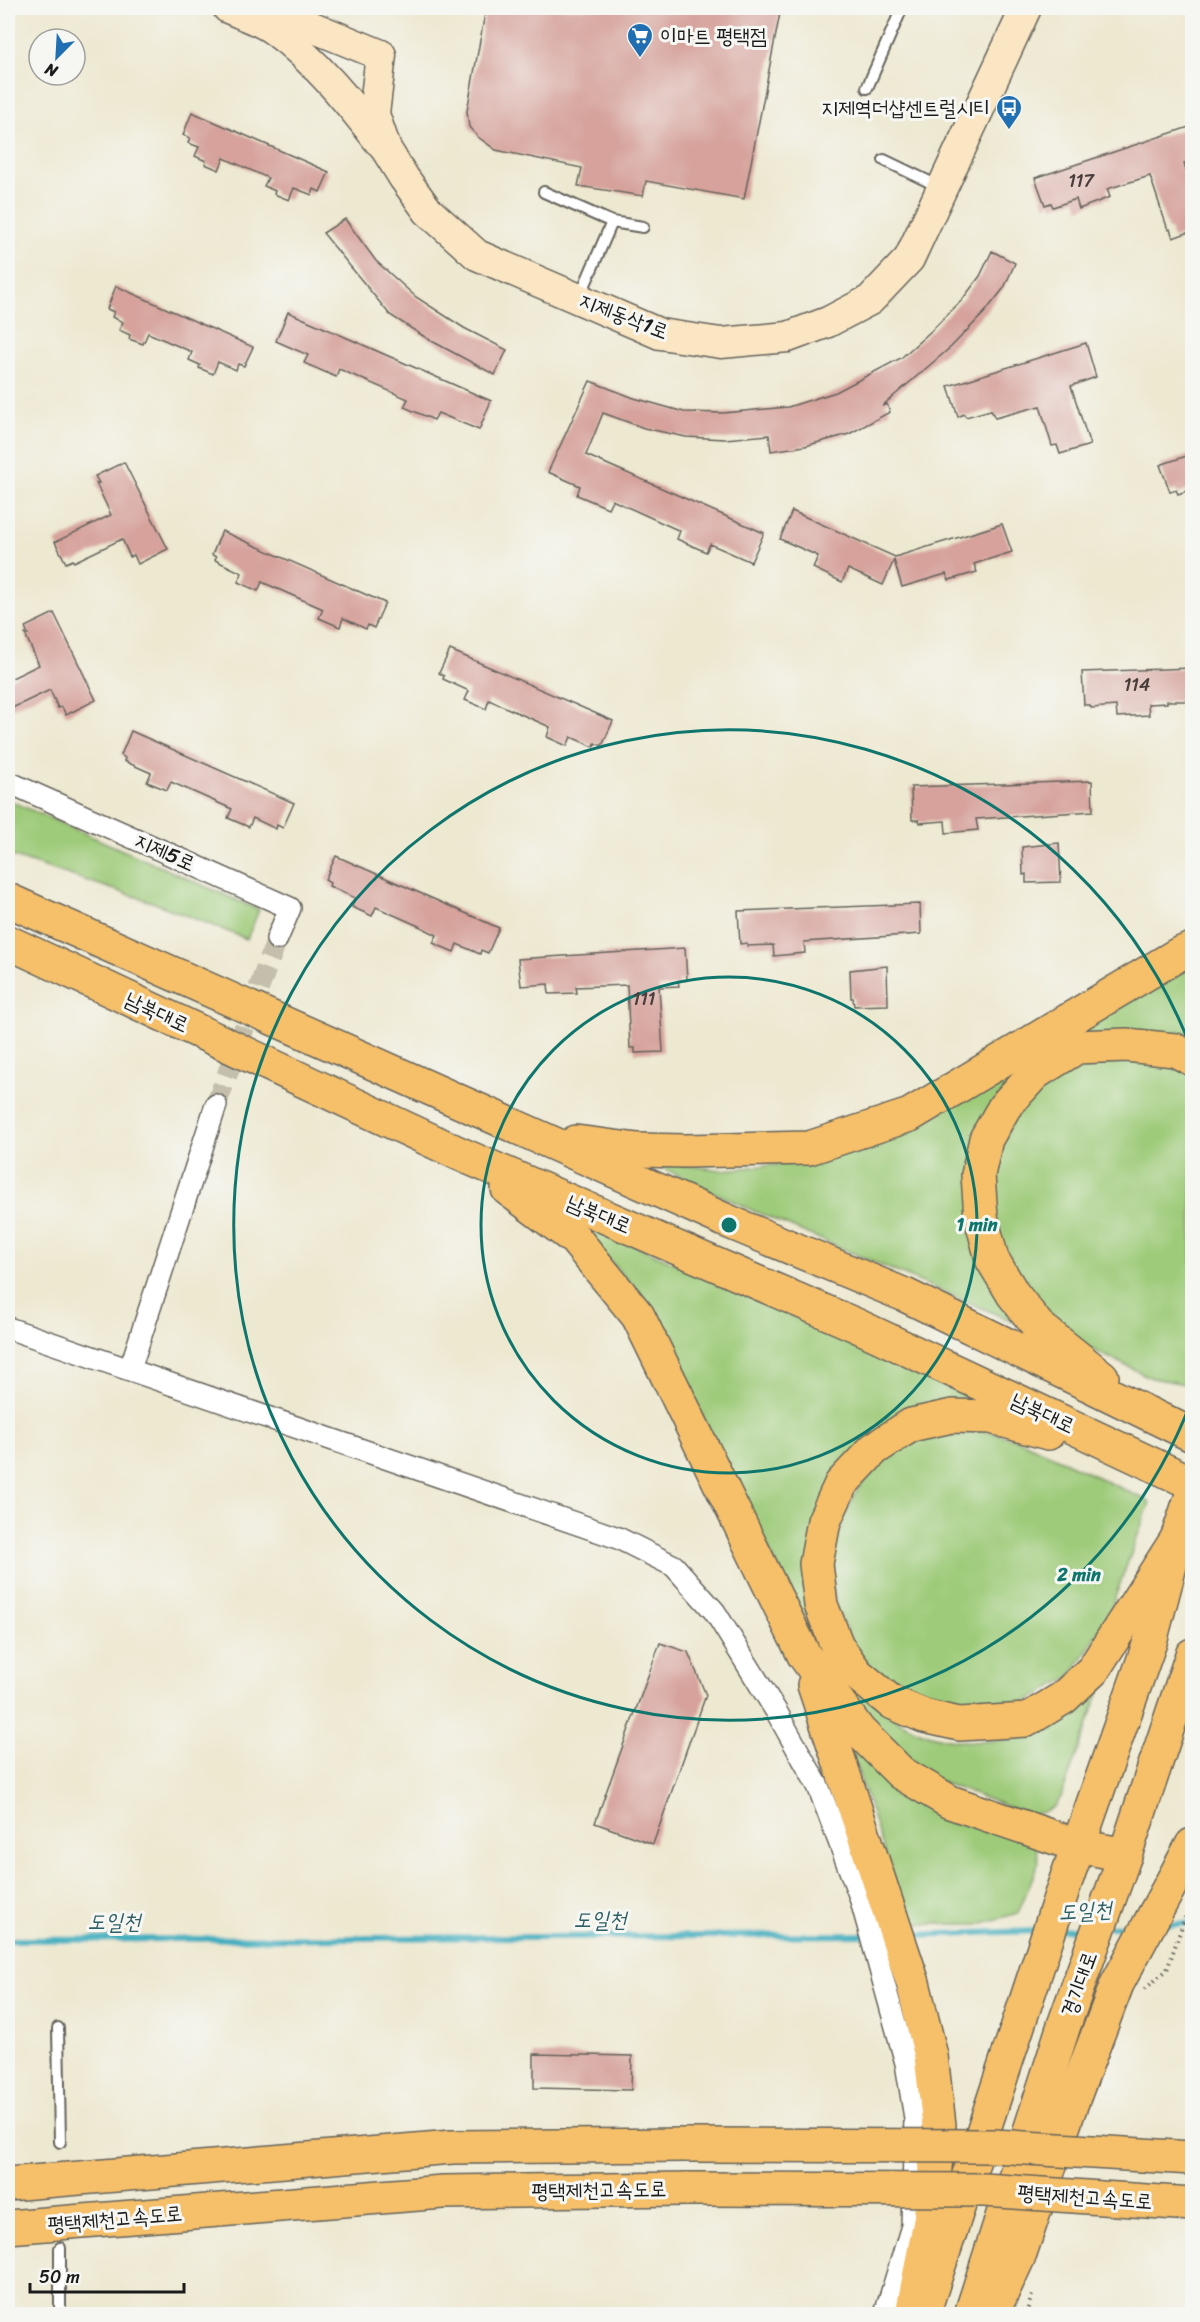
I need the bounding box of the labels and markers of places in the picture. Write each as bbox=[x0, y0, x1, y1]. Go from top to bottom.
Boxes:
place label: 이마트 평택점 bbox=[660, 17, 767, 55]
supermarket icon: 이마트 평택점 bbox=[625, 21, 655, 59]
place label: 지제역더샵센트럴시티 bbox=[821, 89, 990, 127]
bus stop icon: 지제역더샵센트럴시티 bbox=[994, 93, 1024, 131]
centre of rings bbox=[719, 1215, 739, 1235]

